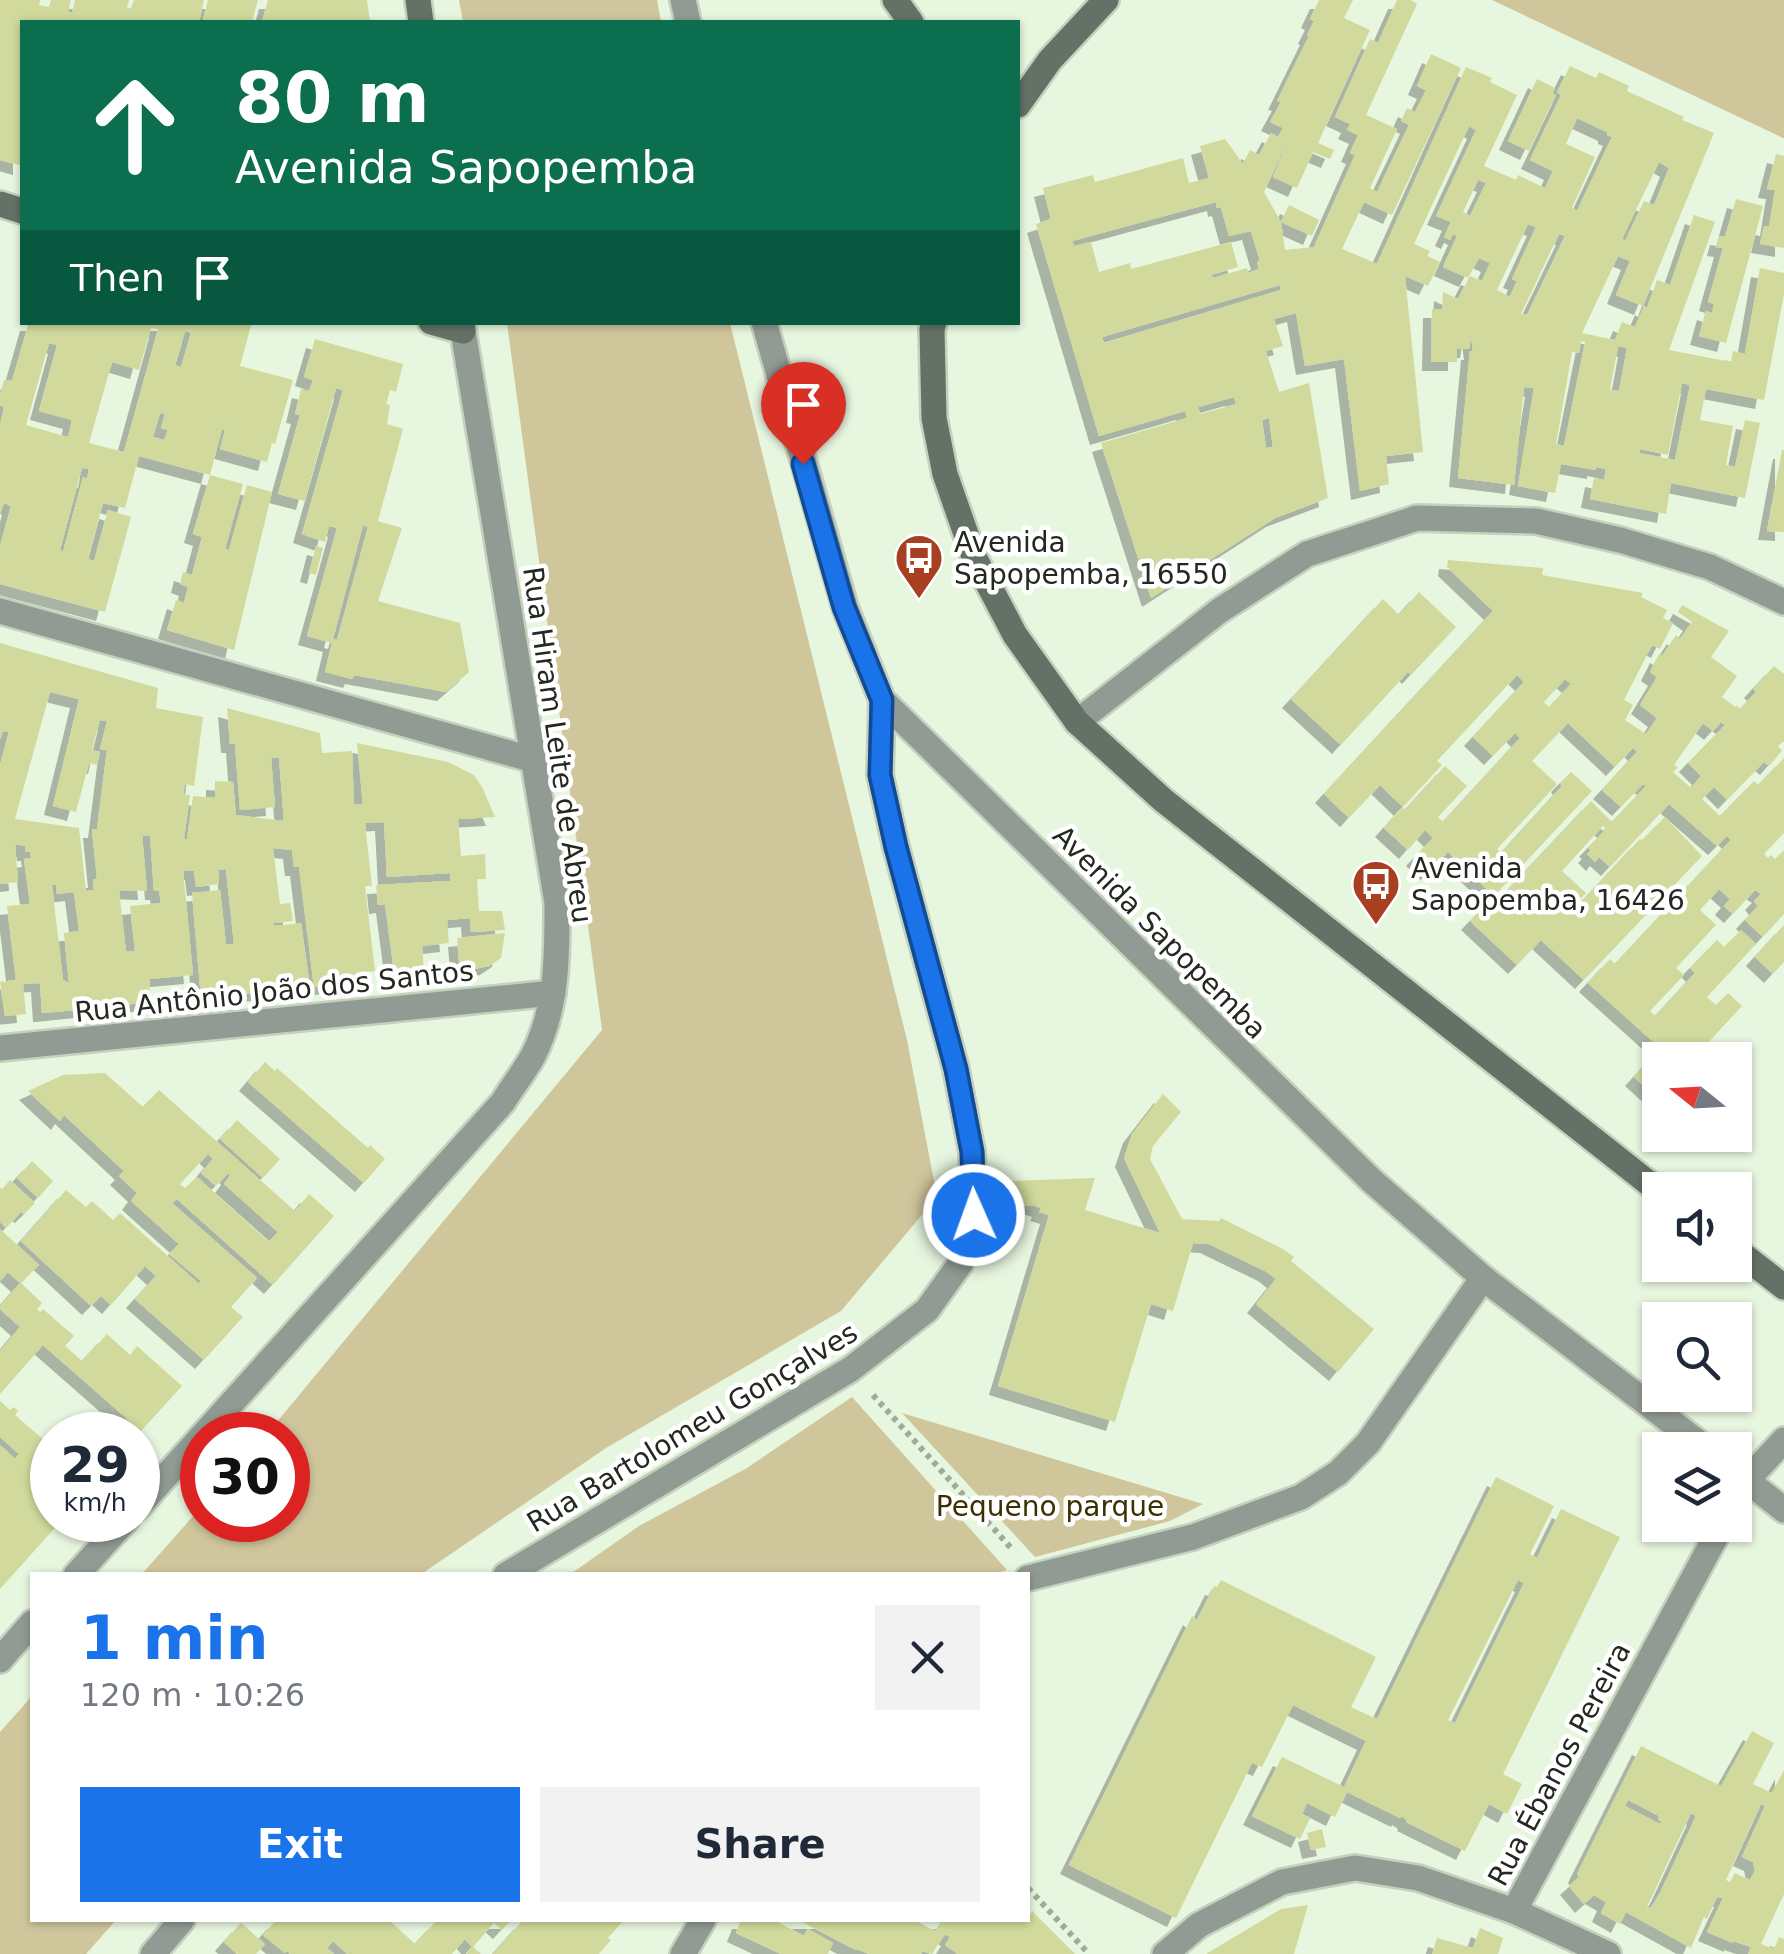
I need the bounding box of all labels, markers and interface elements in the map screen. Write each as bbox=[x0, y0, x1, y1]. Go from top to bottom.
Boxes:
text: 80 m bbox=[235, 57, 430, 139]
icon: ahead bbox=[70, 60, 200, 190]
text: Avenida Sapopemba bbox=[235, 141, 697, 194]
icon: arrive bbox=[185, 250, 240, 305]
text: Then bbox=[70, 256, 165, 300]
pin bbox=[761, 362, 846, 465]
icon: arrive bbox=[776, 377, 831, 432]
place label: Avenida Sapopemba, 16550 bbox=[954, 526, 1228, 591]
bus stop icon: Avenida Sapopemba, 16550 bbox=[893, 532, 945, 600]
street label: Rua Hiram Leite de Abreu bbox=[516, 565, 599, 925]
street label: Avenida Sapopemba bbox=[1046, 819, 1273, 1046]
place label: Avenida Sapopemba, 16426 bbox=[1411, 852, 1685, 917]
bus stop icon: Avenida Sapopemba, 16426 bbox=[1350, 858, 1402, 926]
street label: Rua Antônio João dos Santos bbox=[73, 954, 475, 1029]
north arrow bbox=[1642, 1042, 1752, 1152]
map controls bbox=[1642, 1042, 1752, 1542]
position arrow bbox=[922, 1163, 1026, 1267]
button: sound bbox=[1642, 1172, 1752, 1282]
button: search bbox=[1642, 1302, 1752, 1412]
street label: Rua Bartolomeu Gonçalves bbox=[521, 1316, 863, 1539]
speed limit sign: 30 bbox=[180, 1412, 310, 1542]
button: layers bbox=[1642, 1432, 1752, 1542]
text: 29 bbox=[60, 1436, 130, 1494]
text: km/h bbox=[63, 1488, 127, 1517]
park label: Pequeno parque bbox=[936, 1490, 1164, 1523]
text: 1 min bbox=[80, 1603, 268, 1673]
button: close bbox=[875, 1605, 980, 1710]
street label: Rua Ébanos Pereira bbox=[1480, 1637, 1638, 1891]
text: 120 m · 10:26 bbox=[80, 1676, 305, 1714]
button: Exit bbox=[80, 1787, 520, 1902]
button: Share bbox=[540, 1787, 980, 1902]

